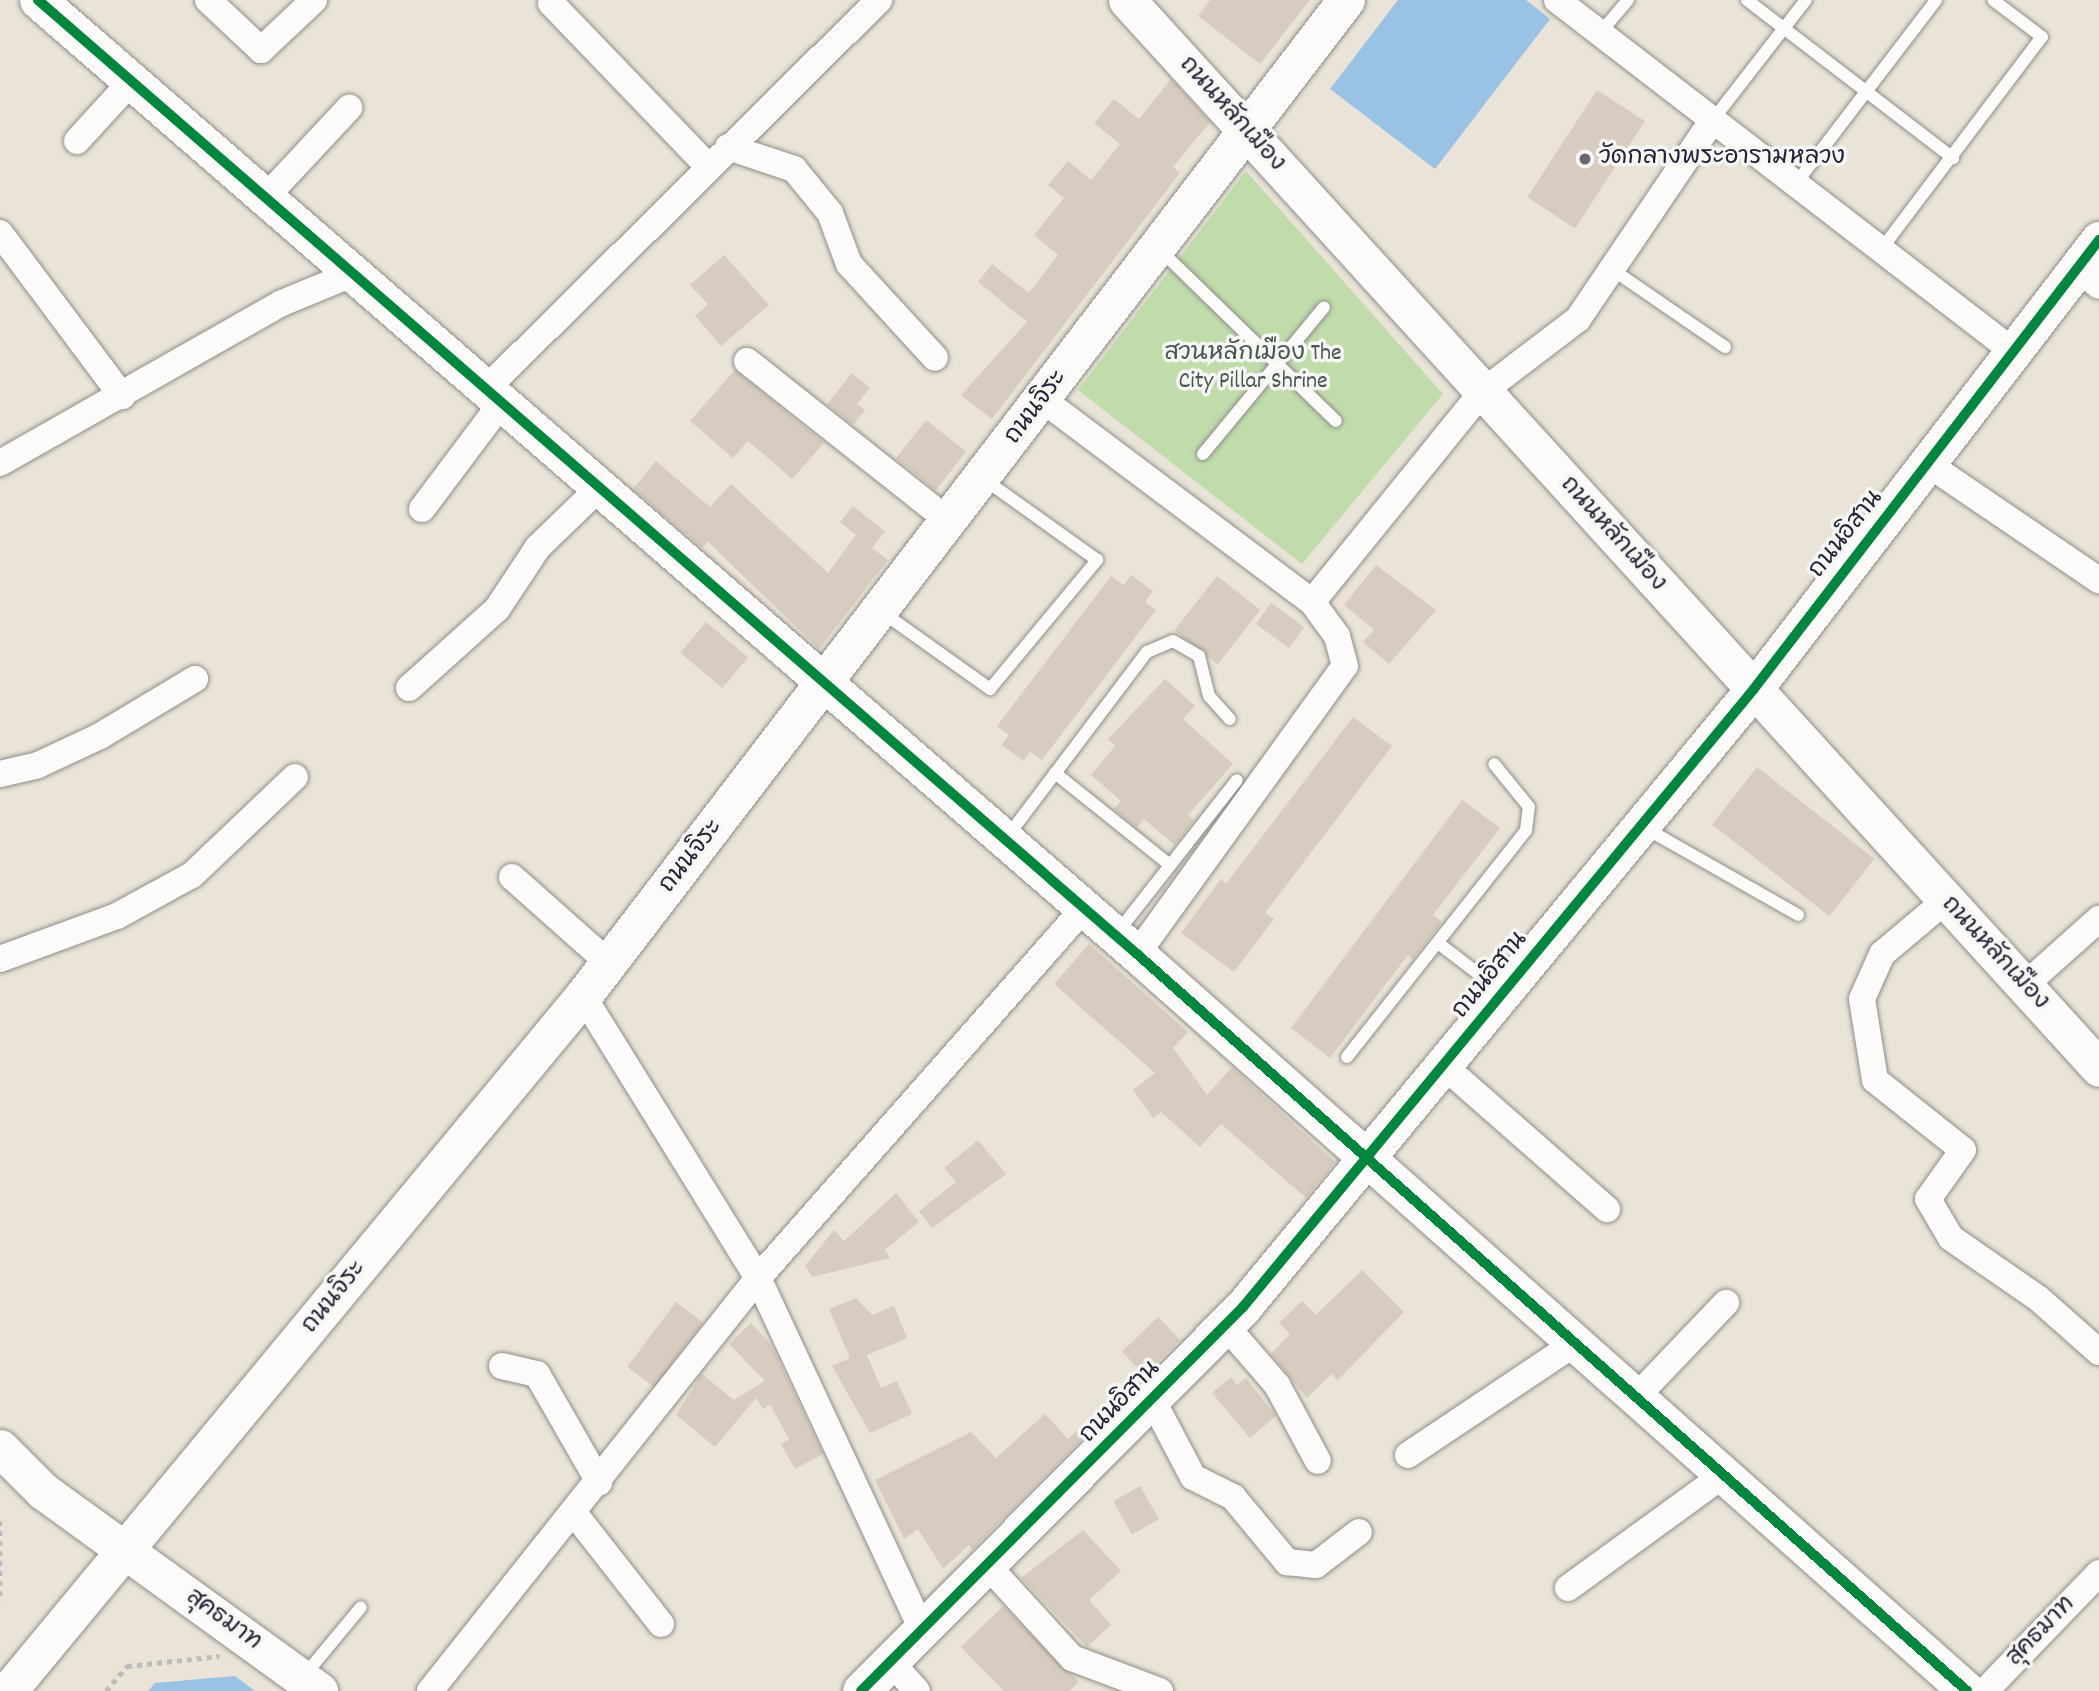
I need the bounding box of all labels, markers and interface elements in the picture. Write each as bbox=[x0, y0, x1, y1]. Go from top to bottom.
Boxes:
street label: ถนนหลักเมือง bbox=[1172, 52, 1290, 178]
place label: วัดกลางพระอารามหลวง bbox=[1599, 145, 1845, 173]
marker: วัดกลางพระอารามหลวง bbox=[1577, 151, 1593, 167]
park label: สวนหลักเมือง The City Pillar Shrine bbox=[1164, 341, 1342, 397]
street label: ถนนจิระ bbox=[1000, 365, 1074, 451]
street label: ถนนหลักเมือง bbox=[1553, 472, 1671, 598]
street label: ถนนอิสาน bbox=[1804, 485, 1890, 585]
street label: ถนนจิระ bbox=[654, 814, 730, 900]
street label: ถนนหลักเมือง bbox=[1934, 891, 2054, 1017]
street label: ถนนอิสาน bbox=[1447, 927, 1535, 1025]
street label: ถนนจิระ bbox=[297, 1256, 373, 1340]
street label: ถนนอิสาน bbox=[1075, 1356, 1167, 1450]
street label: สุคธมาท bbox=[180, 1584, 266, 1658]
street label: สุคธมาท bbox=[2002, 1591, 2082, 1673]

